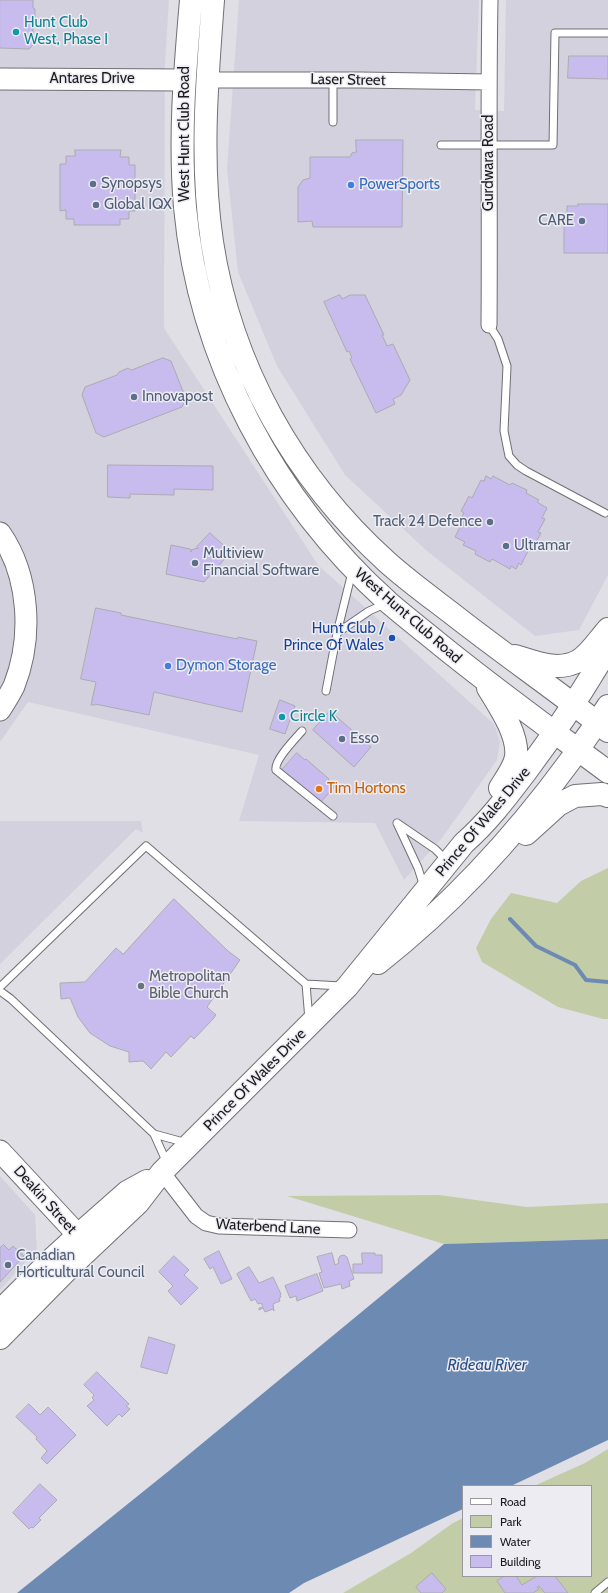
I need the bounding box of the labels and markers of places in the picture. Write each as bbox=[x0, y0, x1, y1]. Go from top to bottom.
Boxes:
place label: Hunt Club West, Phase I bbox=[24, 14, 108, 49]
marker: Hunt Club West, Phase I bbox=[11, 27, 21, 37]
place label: Synopsys bbox=[101, 175, 162, 193]
place label: PowerSports bbox=[359, 176, 440, 194]
marker: Synopsys bbox=[88, 179, 98, 189]
marker: PowerSports bbox=[346, 180, 356, 190]
place label: Global IQX bbox=[104, 196, 172, 214]
marker: Global IQX bbox=[91, 200, 101, 210]
place label: CARE bbox=[538, 212, 574, 230]
marker: CARE bbox=[577, 216, 587, 226]
place label: Innovapost bbox=[142, 388, 213, 406]
marker: Innovapost bbox=[129, 392, 139, 402]
place label: Track 24 Defence bbox=[373, 513, 482, 531]
marker: Track 24 Defence bbox=[485, 517, 495, 527]
place label: Ultramar bbox=[514, 537, 570, 555]
marker: Ultramar bbox=[501, 541, 511, 551]
place label: Multiview Financial Software bbox=[203, 545, 319, 580]
marker: Multiview Financial Software bbox=[190, 558, 200, 568]
place label: Hunt Club / Prince Of Wales bbox=[284, 620, 384, 655]
marker: Hunt Club / Prince Of Wales bbox=[387, 633, 397, 643]
place label: Dymon Storage bbox=[176, 657, 276, 675]
marker: Dymon Storage bbox=[163, 661, 173, 671]
place label: Circle K bbox=[290, 708, 337, 726]
marker: Circle K bbox=[277, 712, 287, 722]
place label: Esso bbox=[350, 730, 379, 748]
marker: Esso bbox=[337, 734, 347, 744]
place label: Tim Hortons bbox=[327, 780, 406, 798]
marker: Tim Hortons bbox=[314, 784, 324, 794]
place label: Metropolitan Bible Church bbox=[149, 968, 230, 1003]
marker: Metropolitan Bible Church bbox=[136, 981, 146, 991]
place label: Canadian Horticultural Council bbox=[16, 1247, 144, 1282]
marker: Canadian Horticultural Council bbox=[3, 1260, 13, 1270]

